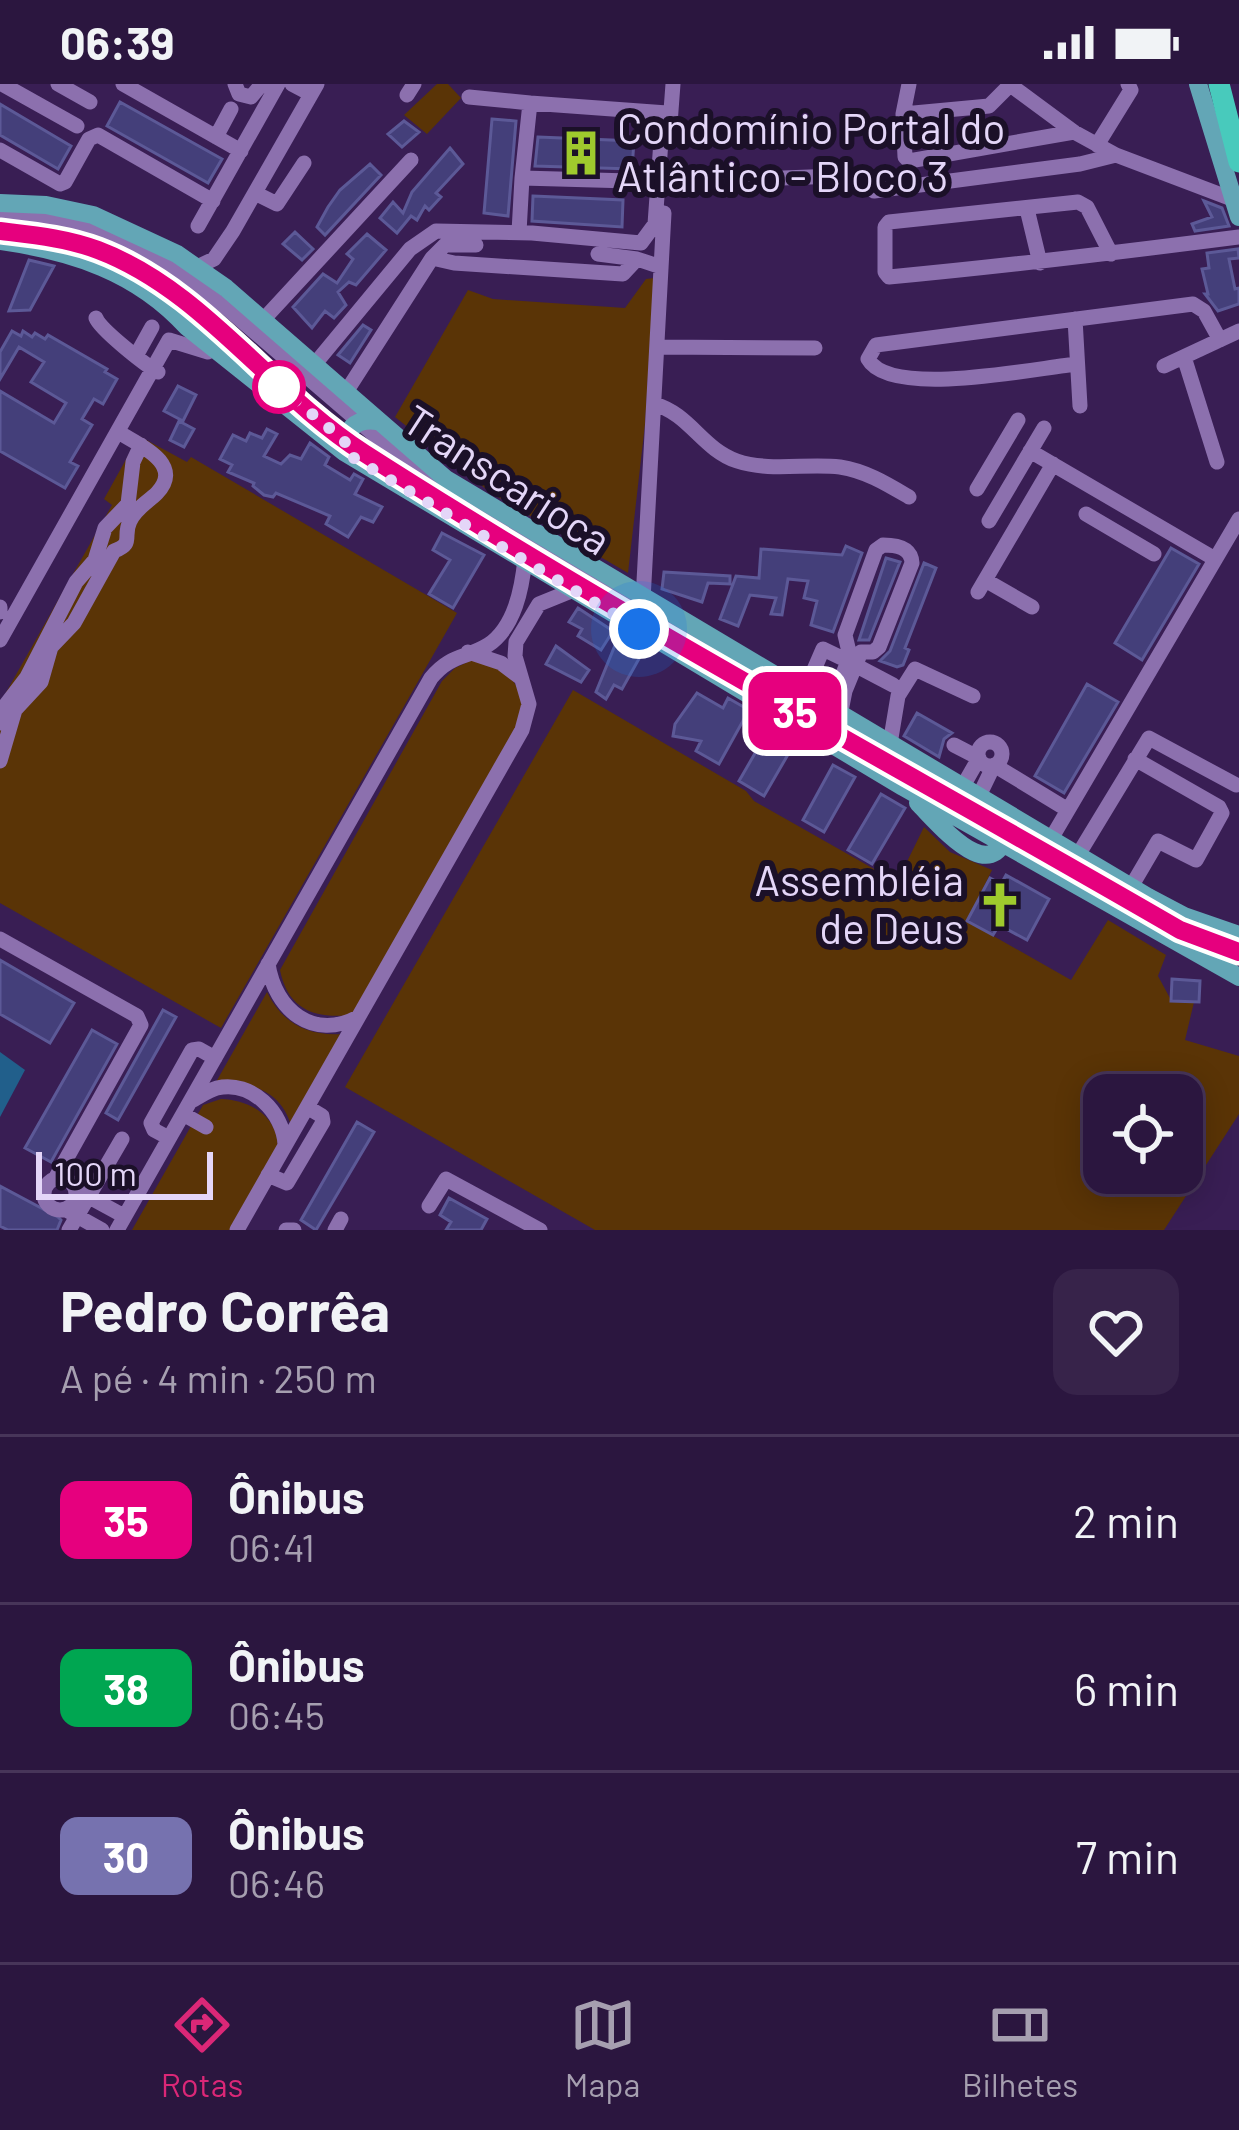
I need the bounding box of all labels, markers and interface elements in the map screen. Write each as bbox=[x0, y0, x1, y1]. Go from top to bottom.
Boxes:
text: 06:39 bbox=[60, 15, 174, 69]
place label: Condomínio Portal do Atlântico - Bloco 3 bbox=[617, 102, 1005, 200]
building icon: Condomínio Portal do Atlântico - Bloco 3 bbox=[556, 128, 606, 178]
unlabelled marker bbox=[254, 362, 304, 412]
street label: Transcarioca bbox=[395, 393, 621, 564]
your location bbox=[609, 599, 669, 659]
line badge: 35 bbox=[741, 672, 849, 750]
text: 35 bbox=[772, 686, 818, 736]
place label: Assembléia de Deus bbox=[755, 854, 964, 952]
church icon: Assembléia de Deus bbox=[975, 880, 1025, 930]
map controls bbox=[1083, 1074, 1203, 1194]
button: locate bbox=[1083, 1074, 1203, 1194]
scale bar bbox=[36, 1146, 213, 1199]
text: 100 m bbox=[54, 1153, 137, 1193]
button: heart bbox=[1053, 1269, 1179, 1395]
text: Pedro Corrêa bbox=[60, 1275, 390, 1343]
text: A pé · 4 min · 250 m bbox=[60, 1354, 377, 1401]
text: Ônibus bbox=[228, 1469, 365, 1523]
text: 2 min bbox=[1073, 1493, 1179, 1547]
text: 35 bbox=[103, 1495, 149, 1545]
text: 06:41 bbox=[228, 1523, 315, 1570]
text: Ônibus bbox=[228, 1637, 365, 1691]
text: 6 min bbox=[1074, 1661, 1179, 1715]
text: 38 bbox=[103, 1663, 149, 1713]
text: 06:45 bbox=[228, 1691, 325, 1738]
text: Ônibus bbox=[228, 1805, 365, 1859]
text: 7 min bbox=[1076, 1829, 1179, 1883]
text: 30 bbox=[103, 1831, 149, 1881]
text: 06:46 bbox=[228, 1859, 325, 1906]
tab: Rotas bbox=[161, 1992, 243, 2104]
tab: Mapa bbox=[565, 1992, 640, 2104]
tab: Bilhetes bbox=[962, 1992, 1078, 2104]

